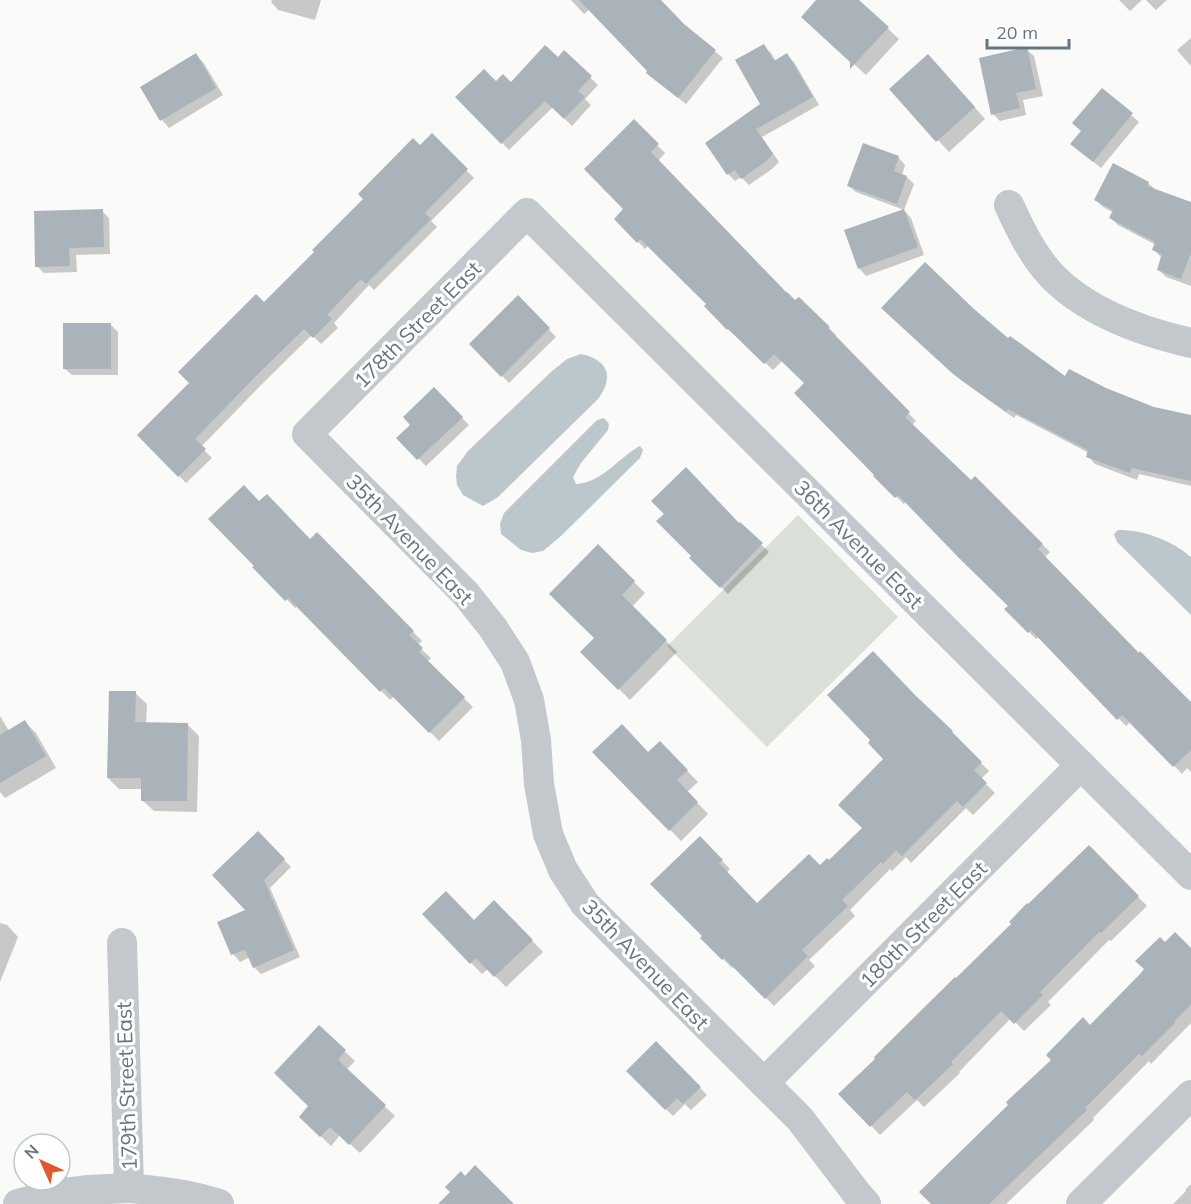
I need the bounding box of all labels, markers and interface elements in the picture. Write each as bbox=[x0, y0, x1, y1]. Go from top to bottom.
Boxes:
scale bar bbox=[987, 12, 1070, 50]
text: 20 m bbox=[996, 21, 1038, 44]
street label: 178th Street East bbox=[348, 255, 486, 393]
street label: 35th Avenue East bbox=[341, 468, 479, 610]
street label: 36th Avenue East bbox=[789, 474, 929, 614]
street label: 180th Street East bbox=[854, 855, 992, 993]
street label: 35th Avenue East bbox=[577, 893, 715, 1035]
street label: 179th Street East bbox=[110, 1001, 142, 1171]
north arrow bbox=[12, 1132, 72, 1192]
text: N bbox=[20, 1140, 43, 1163]

